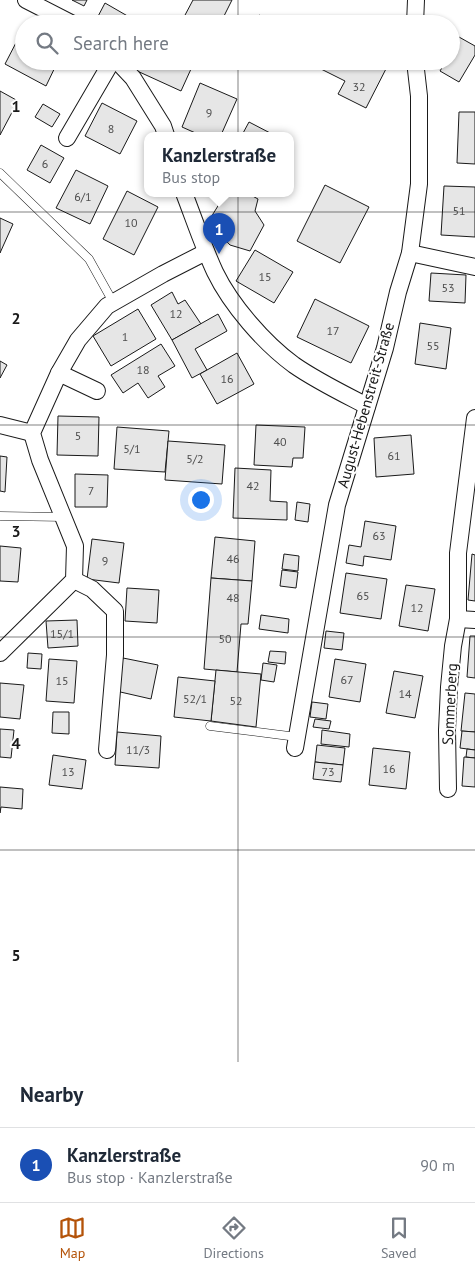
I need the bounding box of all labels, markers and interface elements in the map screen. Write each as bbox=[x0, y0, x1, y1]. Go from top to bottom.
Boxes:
search box bbox=[15, 15, 460, 70]
icon: search bbox=[33, 29, 61, 57]
text: Search here bbox=[73, 31, 169, 55]
house number: 32 bbox=[352, 79, 366, 94]
text: 1 bbox=[11, 96, 21, 116]
house number: 9 bbox=[206, 105, 212, 120]
house number: 8 bbox=[108, 121, 114, 136]
popup bbox=[144, 132, 294, 197]
text: Kanzlerstraße bbox=[162, 143, 276, 167]
house number: 6 bbox=[42, 156, 48, 171]
text: Bus stop bbox=[162, 167, 220, 187]
house number: 6/1 bbox=[74, 189, 92, 204]
house number: 51 bbox=[452, 203, 466, 218]
pin: 1 bbox=[203, 213, 235, 254]
house number: 10 bbox=[124, 215, 138, 230]
house number: 15 bbox=[258, 269, 272, 284]
house number: 53 bbox=[441, 280, 455, 295]
house number: 12 bbox=[169, 306, 183, 321]
text: 2 bbox=[11, 308, 21, 328]
street label: August-Hebenstreit-Straße bbox=[333, 320, 398, 490]
house number: 17 bbox=[326, 323, 340, 338]
house number: 1 bbox=[122, 329, 128, 344]
house number: 55 bbox=[426, 338, 440, 353]
house number: 18 bbox=[136, 362, 150, 377]
house number: 16 bbox=[220, 371, 234, 386]
house number: 5 bbox=[75, 428, 81, 443]
house number: 40 bbox=[273, 434, 287, 449]
house number: 5/1 bbox=[123, 441, 141, 456]
house number: 61 bbox=[387, 448, 401, 463]
house number: 5/2 bbox=[186, 451, 204, 466]
house number: 42 bbox=[246, 478, 260, 493]
house number: 7 bbox=[88, 483, 94, 498]
your location bbox=[188, 487, 214, 513]
text: 3 bbox=[11, 521, 21, 541]
house number: 63 bbox=[372, 528, 386, 543]
house number: 46 bbox=[226, 551, 240, 566]
house number: 9 bbox=[102, 553, 108, 568]
house number: 65 bbox=[356, 588, 370, 603]
house number: 48 bbox=[226, 590, 240, 605]
house number: 12 bbox=[410, 600, 424, 615]
house number: 15/1 bbox=[50, 626, 74, 641]
house number: 50 bbox=[218, 631, 232, 646]
street label: Sommerberg bbox=[438, 663, 461, 745]
house number: 67 bbox=[340, 672, 354, 687]
house number: 15 bbox=[55, 673, 69, 688]
house number: 14 bbox=[398, 686, 412, 701]
house number: 52/1 bbox=[183, 691, 207, 706]
house number: 52 bbox=[229, 693, 243, 708]
text: 4 bbox=[11, 733, 21, 753]
house number: 11/3 bbox=[126, 742, 150, 757]
house number: 16 bbox=[382, 761, 396, 776]
house number: 13 bbox=[61, 764, 75, 779]
house number: 73 bbox=[321, 764, 335, 779]
text: 5 bbox=[11, 945, 21, 965]
text: Nearby bbox=[20, 1081, 83, 1108]
text: Kanzlerstraße bbox=[67, 1143, 181, 1167]
text: 1 bbox=[31, 1155, 41, 1175]
text: 90 m bbox=[420, 1155, 455, 1175]
text: Bus stop · Kanzlerstraße bbox=[67, 1167, 233, 1187]
tab: Map bbox=[58, 1214, 86, 1262]
tab: Directions bbox=[203, 1214, 264, 1262]
tab: Saved bbox=[381, 1214, 417, 1262]

